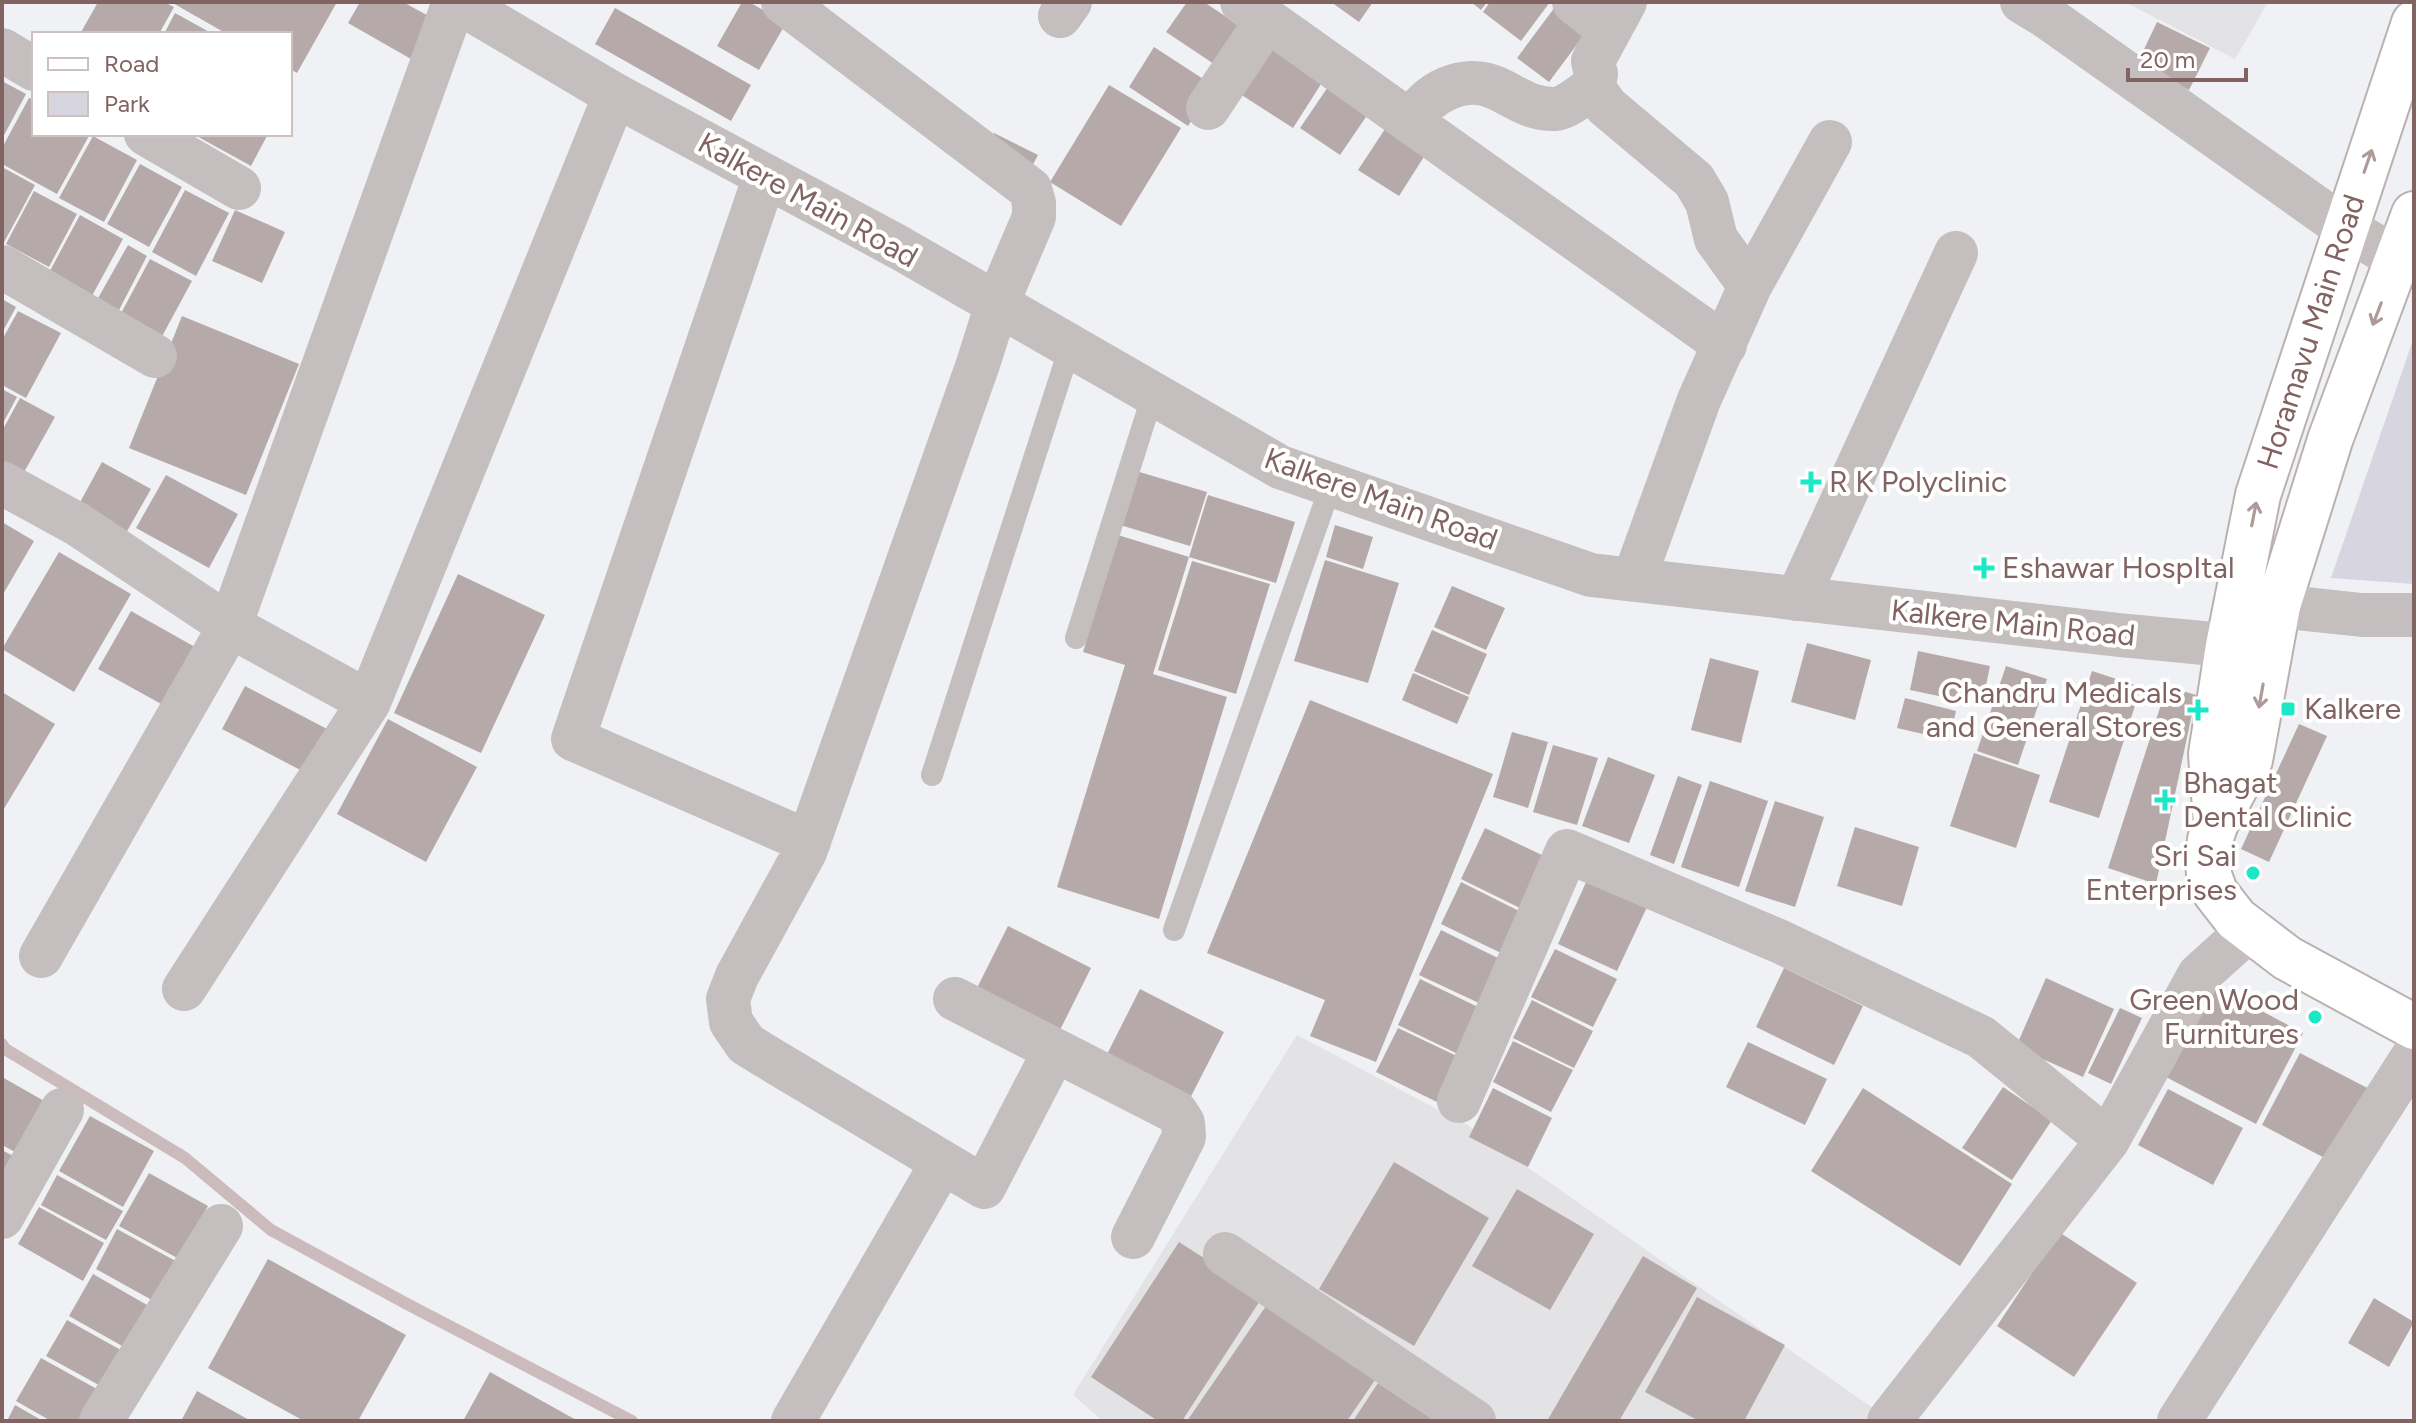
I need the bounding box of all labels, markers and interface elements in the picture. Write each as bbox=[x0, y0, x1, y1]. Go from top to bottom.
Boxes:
legend bbox=[32, 32, 292, 136]
scale bar bbox=[2128, 32, 2246, 82]
text: 20 m bbox=[2140, 45, 2195, 74]
text: Road bbox=[104, 49, 159, 78]
text: Park bbox=[104, 89, 150, 118]
street label: Kalkere Main Road bbox=[692, 124, 925, 275]
one-way arrow bbox=[2362, 148, 2377, 173]
street label: Horamavu Main Road bbox=[2249, 190, 2372, 474]
one-way arrow bbox=[2369, 301, 2383, 326]
street label: Kalkere Main Road bbox=[1260, 439, 1503, 558]
place label: R K Polyclinic bbox=[1829, 463, 2007, 500]
marker: R K Polyclinic bbox=[1800, 471, 1822, 493]
one-way arrow bbox=[2247, 502, 2262, 528]
place label: Eshawar HospItal bbox=[2002, 549, 2235, 586]
marker: Eshawar HospItal bbox=[1973, 557, 1995, 579]
street label: Kalkere Main Road bbox=[1889, 591, 2137, 654]
place label: Chandru Medicals and General Stores bbox=[1926, 674, 2182, 745]
one-way arrow bbox=[2253, 682, 2268, 708]
place label: Kalkere bbox=[2304, 690, 2401, 727]
marker: Kalkere bbox=[2279, 700, 2297, 718]
marker: Chandru Medicals and General Stores bbox=[2189, 701, 2207, 719]
place label: Bhagat Dental Clinic bbox=[2183, 764, 2352, 835]
marker: Bhagat Dental Clinic bbox=[2154, 789, 2176, 811]
place label: Sri Sai Enterprises bbox=[2086, 837, 2237, 908]
marker: Sri Sai Enterprises bbox=[2244, 864, 2262, 882]
place label: Green Wood Furnitures bbox=[2129, 981, 2299, 1052]
marker: Green Wood Furnitures bbox=[2306, 1008, 2324, 1026]

